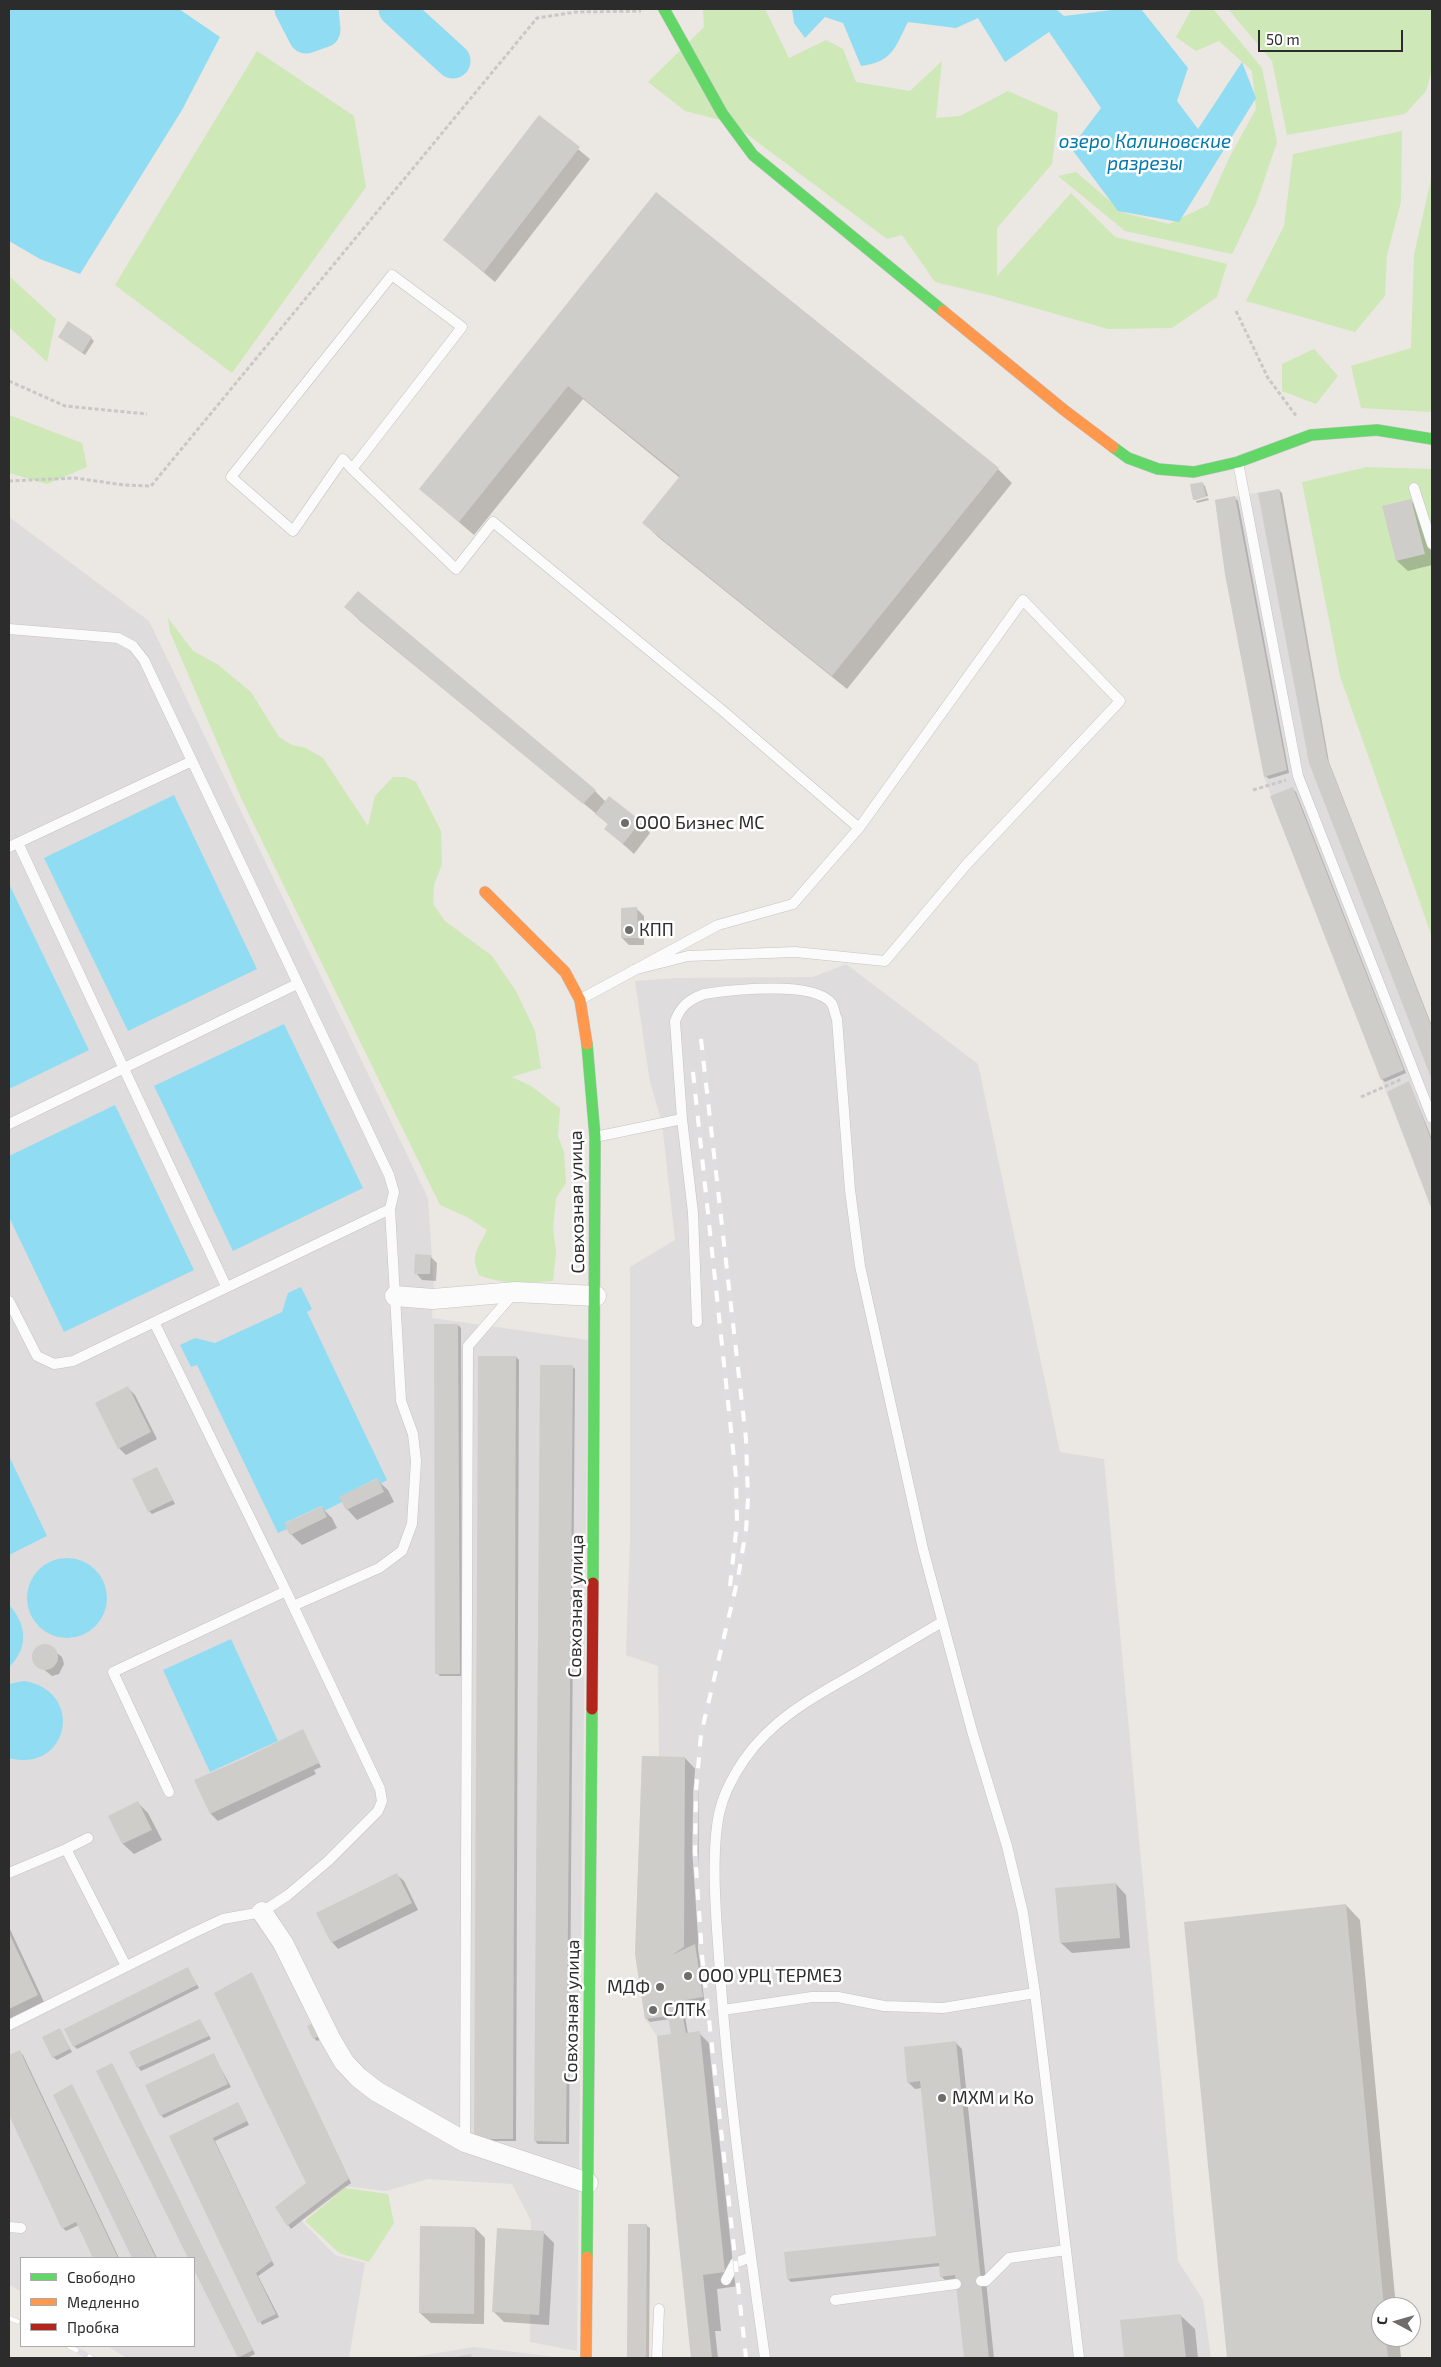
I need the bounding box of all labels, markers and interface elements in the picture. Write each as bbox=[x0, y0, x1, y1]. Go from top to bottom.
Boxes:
scale bar bbox=[1261, 20, 1406, 52]
text: 50 m bbox=[1266, 30, 1300, 48]
water label: озеро Калиновские разрезы bbox=[1059, 131, 1231, 175]
place label: ООО Бизнес МС bbox=[635, 812, 764, 834]
marker: ООО Бизнес МС bbox=[619, 817, 631, 829]
place label: КПП bbox=[639, 919, 674, 941]
marker: КПП bbox=[623, 924, 635, 936]
street label: Совхозная улица bbox=[565, 1130, 589, 1274]
street label: Совхозная улица bbox=[564, 1534, 588, 1678]
street label: Совхозная улица bbox=[560, 1939, 584, 2083]
place label: ООО УРЦ ТЕРМЕЗ bbox=[698, 1965, 842, 1987]
marker: ООО УРЦ ТЕРМЕЗ bbox=[682, 1970, 694, 1982]
place label: МДФ bbox=[607, 1976, 650, 1998]
marker: МДФ bbox=[654, 1981, 666, 1993]
place label: СЛТК bbox=[663, 1999, 706, 2021]
marker: СЛТК bbox=[647, 2004, 659, 2016]
place label: МХМ и Ко bbox=[952, 2087, 1034, 2109]
marker: МХМ и Ко bbox=[936, 2092, 948, 2104]
legend bbox=[20, 2257, 195, 2347]
text: Свободно bbox=[67, 2268, 136, 2286]
text: Медленно bbox=[67, 2293, 140, 2311]
north arrow bbox=[1371, 2297, 1421, 2347]
text: С bbox=[1373, 2316, 1390, 2325]
text: Пробка bbox=[67, 2318, 119, 2336]

